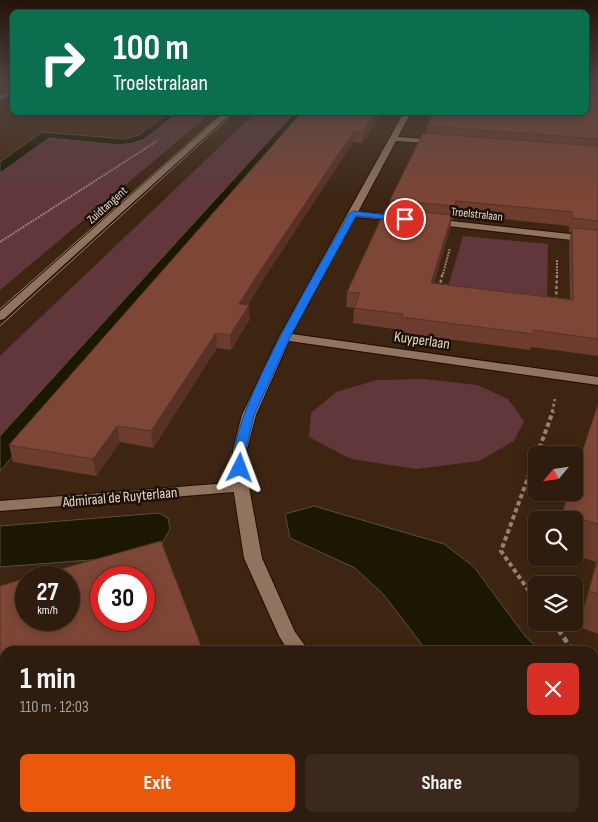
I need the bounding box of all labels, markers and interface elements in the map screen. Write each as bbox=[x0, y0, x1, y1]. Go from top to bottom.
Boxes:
text: 100 m bbox=[113, 27, 189, 70]
icon: right bbox=[30, 30, 95, 95]
text: Troelstralaan bbox=[113, 70, 208, 97]
street label: Zuidtangent bbox=[84, 183, 131, 227]
pin bbox=[384, 198, 426, 240]
street label: Troelstralaan bbox=[450, 204, 503, 225]
icon: arrive bbox=[391, 205, 419, 233]
street label: Kuyperlaan bbox=[393, 327, 451, 354]
position arrow bbox=[213, 441, 265, 493]
north arrow bbox=[528, 446, 582, 501]
map controls bbox=[528, 446, 583, 631]
street label: Admiraal de Ruyterlaan bbox=[61, 483, 178, 512]
button: search bbox=[528, 511, 583, 566]
speed limit sign: 30 bbox=[90, 566, 155, 631]
button: layers bbox=[528, 576, 583, 631]
text: 27 bbox=[37, 577, 58, 608]
text: km/h bbox=[37, 603, 58, 618]
text: 1 min bbox=[20, 661, 76, 697]
button: close bbox=[527, 663, 579, 715]
text: 110 m · 12:03 bbox=[20, 698, 89, 717]
button: Exit bbox=[20, 754, 295, 812]
button: Share bbox=[305, 754, 579, 812]

